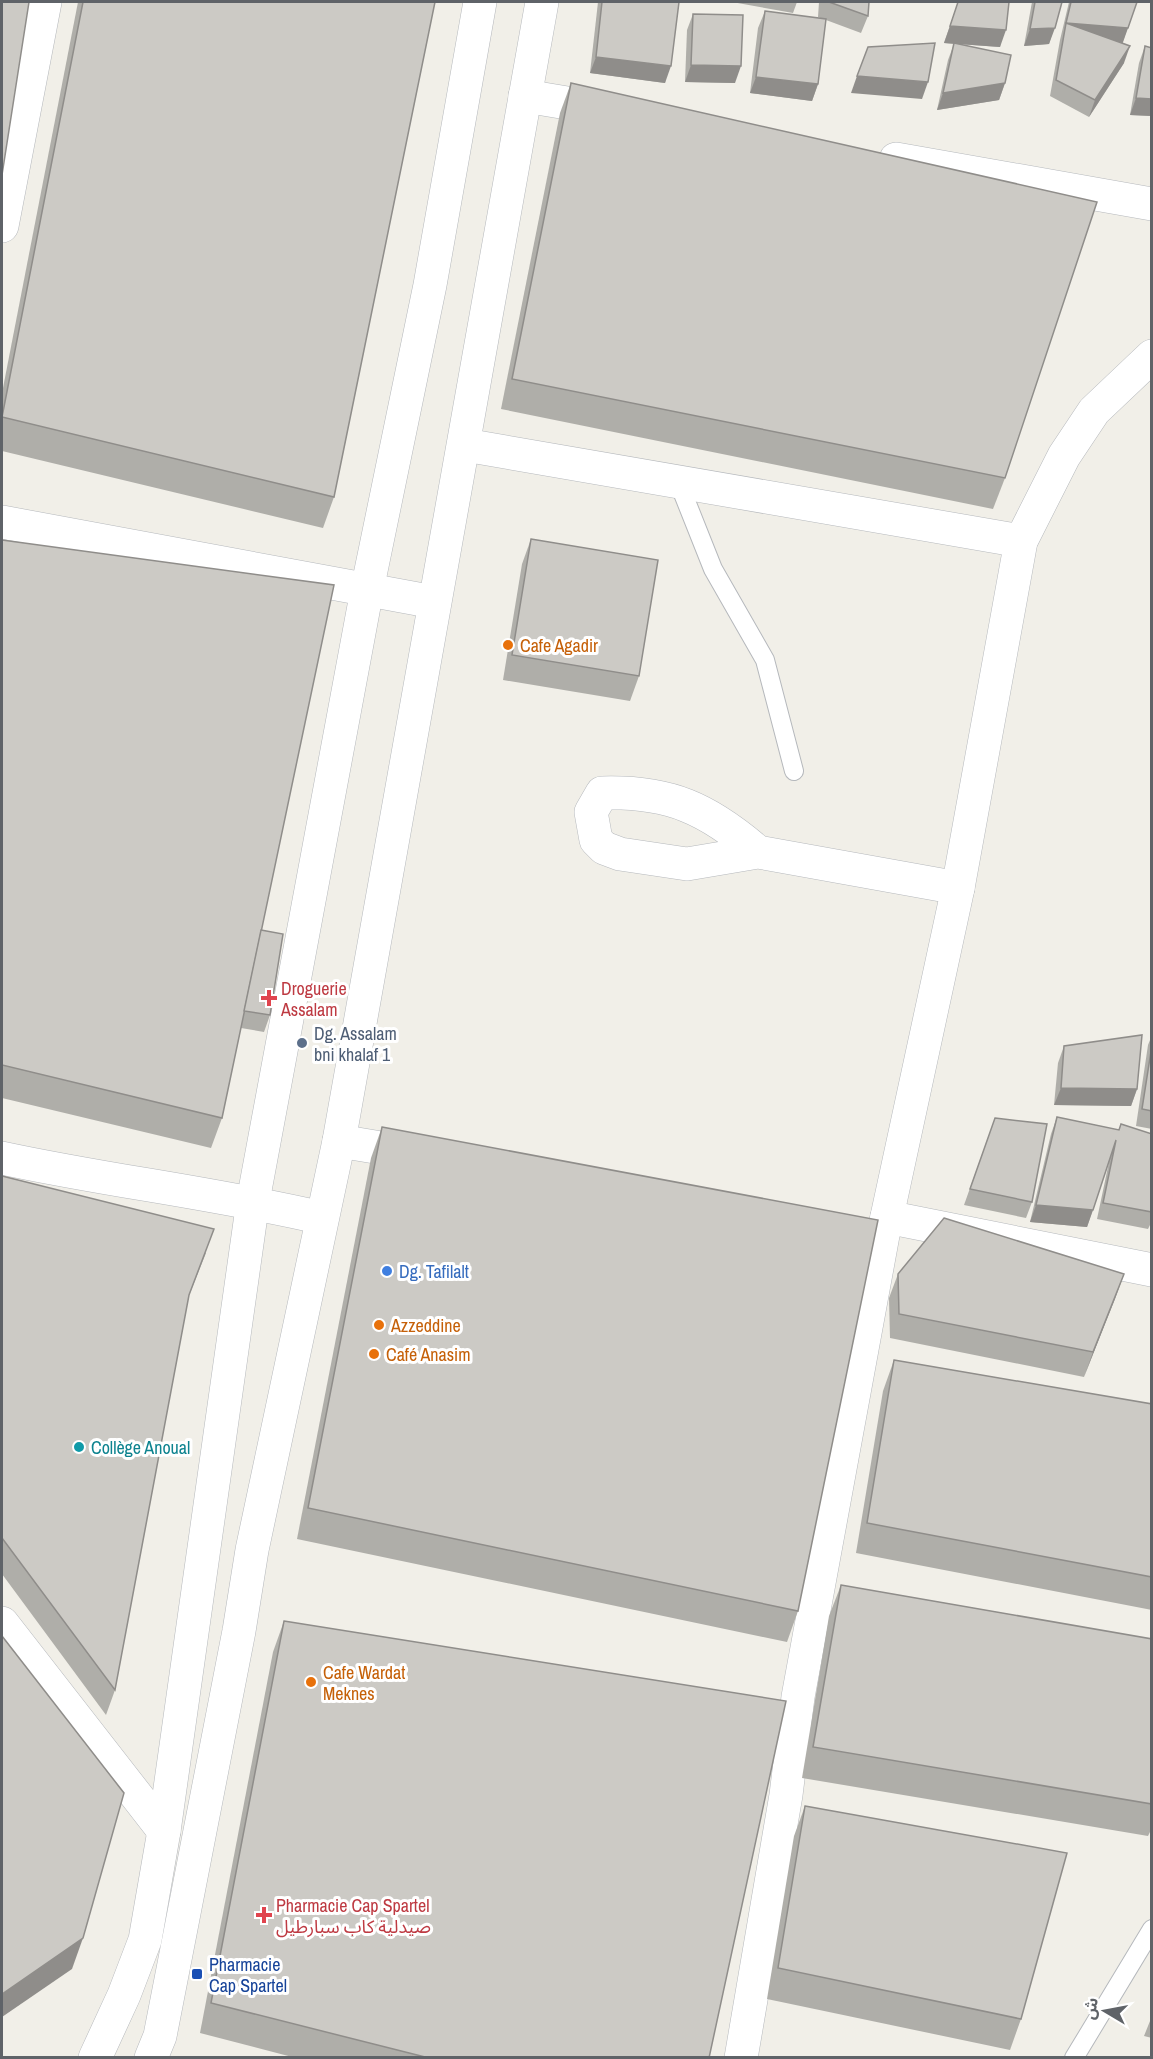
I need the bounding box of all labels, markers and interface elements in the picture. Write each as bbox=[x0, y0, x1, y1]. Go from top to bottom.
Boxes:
place label: Cafe Agadir bbox=[520, 633, 598, 658]
marker: Cafe Agadir bbox=[501, 638, 515, 652]
place label: Droguerie Assalam bbox=[280, 976, 347, 1022]
marker: Droguerie Assalam bbox=[262, 991, 276, 1005]
place label: Dg. Assalam bni khalaf 1 bbox=[314, 1021, 397, 1067]
marker: Dg. Assalam bni khalaf 1 bbox=[295, 1036, 309, 1050]
place label: Dg. Tafilalt bbox=[399, 1259, 469, 1284]
marker: Dg. Tafilalt bbox=[380, 1264, 394, 1278]
place label: Azzeddine bbox=[390, 1313, 461, 1338]
marker: Azzeddine bbox=[372, 1318, 386, 1332]
place label: Café Anasim bbox=[386, 1342, 471, 1367]
marker: Café Anasim bbox=[367, 1347, 381, 1361]
place label: Collège Anoual bbox=[91, 1435, 190, 1460]
marker: Collège Anoual bbox=[72, 1440, 86, 1454]
place label: Cafe Wardat Meknes bbox=[323, 1660, 405, 1706]
marker: Cafe Wardat Meknes bbox=[304, 1675, 318, 1689]
place label: Pharmacie Cap Spartel صيدلية كاب سبارطيل bbox=[276, 1893, 431, 1939]
marker: Pharmacie Cap Spartel صيدلية كاب سبارطيل bbox=[257, 1908, 271, 1922]
place label: Pharmacie Cap Spartel bbox=[209, 1952, 287, 1998]
marker: Pharmacie Cap Spartel bbox=[190, 1967, 204, 1981]
north arrow bbox=[1075, 1981, 1135, 2041]
text: ش bbox=[1077, 1996, 1103, 2021]

